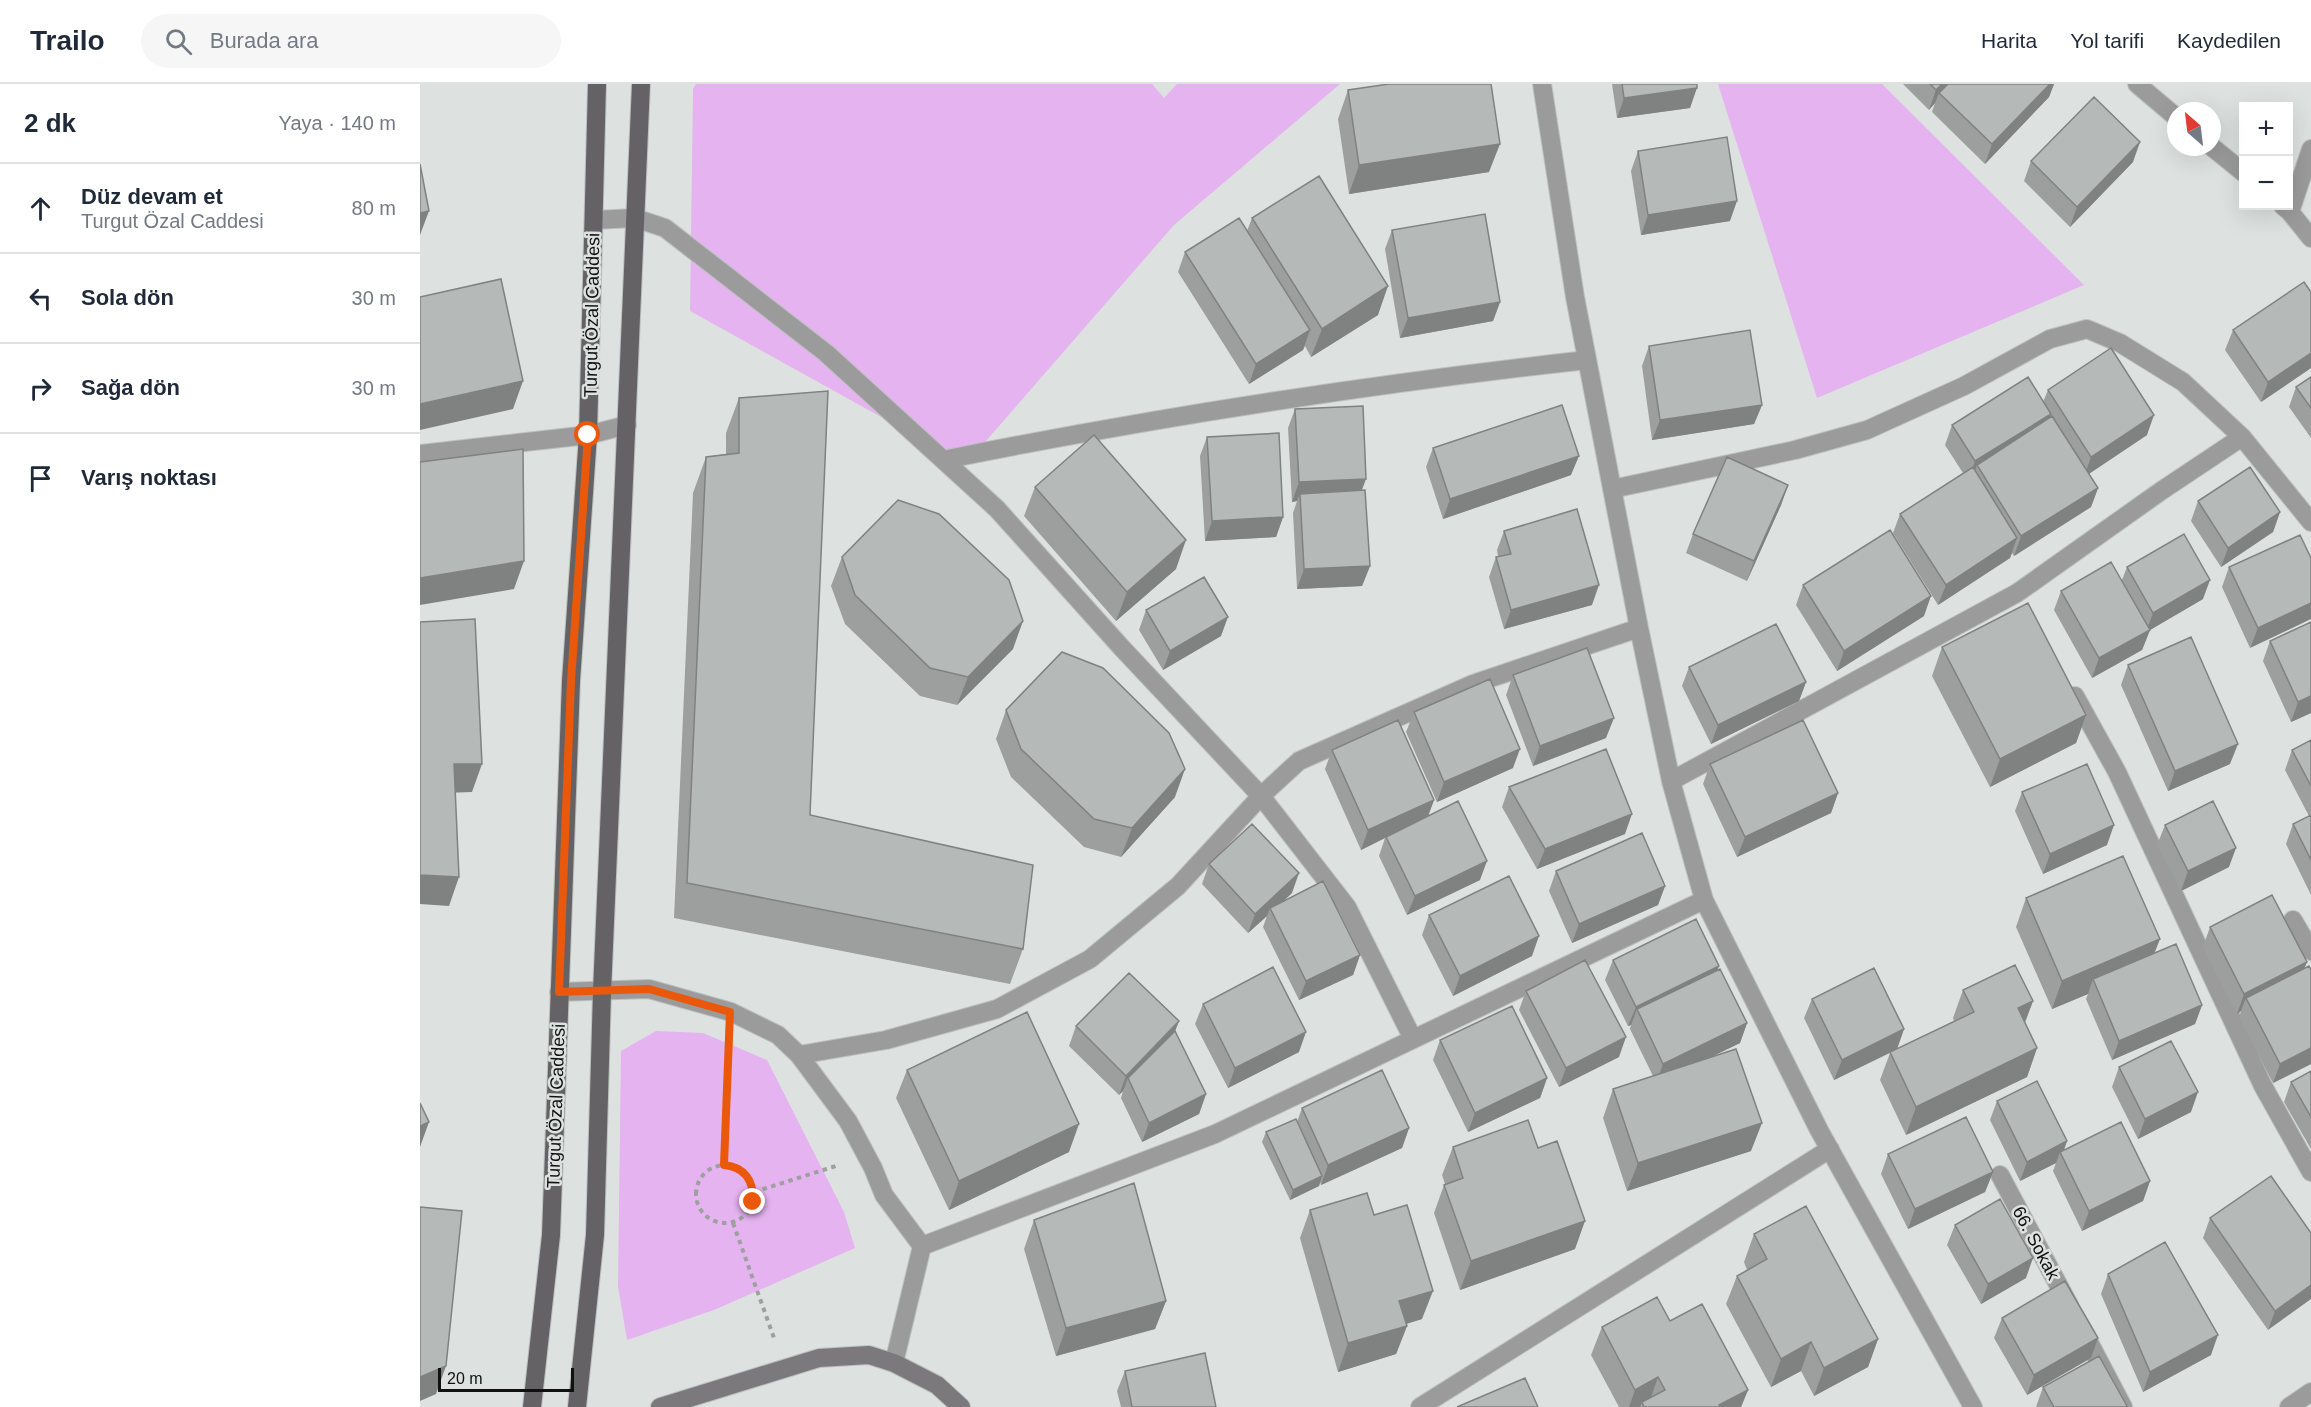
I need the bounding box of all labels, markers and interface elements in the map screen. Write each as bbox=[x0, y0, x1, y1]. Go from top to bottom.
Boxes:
search box bbox=[141, 14, 561, 68]
text: Trailo bbox=[30, 25, 105, 56]
icon: search bbox=[162, 25, 195, 58]
text: Burada ara bbox=[210, 28, 319, 53]
text: Harita bbox=[1981, 29, 2037, 52]
text: Yol tarifi bbox=[2070, 29, 2144, 52]
text: Kaydedilen bbox=[2177, 29, 2281, 52]
north arrow bbox=[2167, 102, 2221, 156]
map controls bbox=[2239, 102, 2293, 210]
button: + bbox=[2239, 102, 2293, 156]
text: 2 dk bbox=[24, 108, 76, 138]
text: Yaya · 140 m bbox=[279, 112, 396, 134]
button: − bbox=[2239, 156, 2293, 210]
text: Düz devam et bbox=[81, 184, 223, 209]
icon: ahead bbox=[24, 192, 57, 225]
text: 80 m bbox=[352, 197, 396, 219]
text: Turgut Özal Caddesi bbox=[81, 210, 264, 232]
street label: Turgut Özal Caddesi bbox=[581, 233, 603, 397]
icon: left bbox=[24, 282, 57, 315]
text: Sola dön bbox=[81, 285, 174, 310]
text: 30 m bbox=[352, 287, 396, 309]
icon: right bbox=[24, 372, 57, 405]
text: Sağa dön bbox=[81, 375, 180, 400]
text: 30 m bbox=[352, 377, 396, 399]
route start bbox=[574, 421, 600, 447]
icon: arrive bbox=[24, 462, 57, 495]
text: Varış noktası bbox=[81, 465, 217, 490]
street label: Turgut Özal Caddesi bbox=[543, 1023, 569, 1189]
route end bbox=[739, 1188, 765, 1214]
street label: 66. Sokak bbox=[2008, 1203, 2064, 1284]
scale bar bbox=[438, 1365, 574, 1392]
text: 20 m bbox=[447, 1370, 483, 1387]

